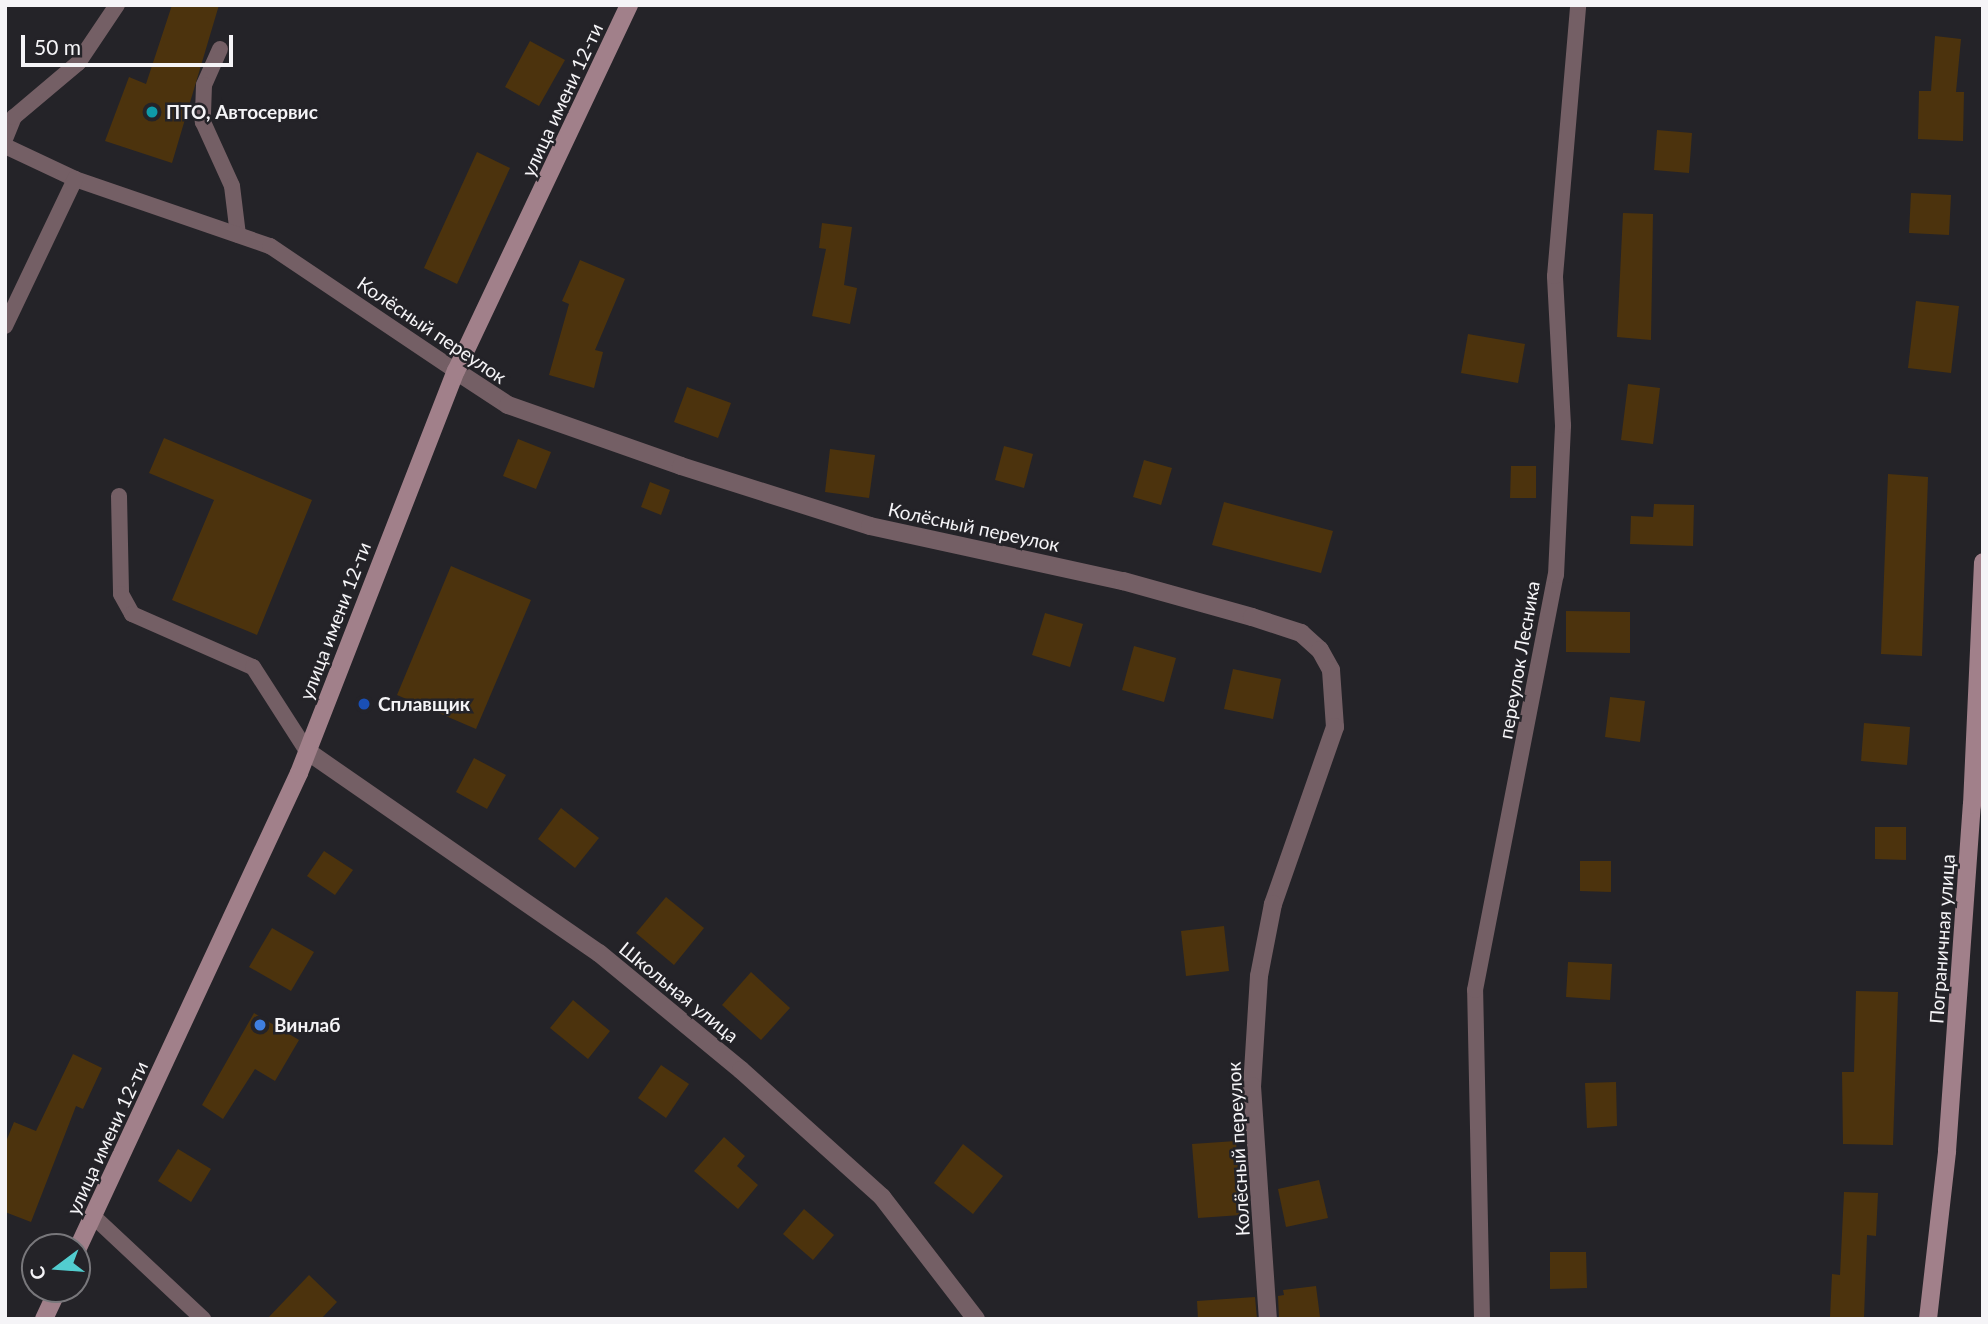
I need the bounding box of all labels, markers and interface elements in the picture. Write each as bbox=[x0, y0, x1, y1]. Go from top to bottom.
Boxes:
street label: улица имени 12-ти bbox=[516, 20, 608, 180]
scale bar bbox=[24, 21, 236, 65]
text: 50 m bbox=[34, 34, 81, 59]
place label: ПТО, Автосервис bbox=[166, 101, 318, 123]
marker: ПТО, Автосервис bbox=[144, 104, 160, 120]
street label: Колёсный переулок bbox=[353, 272, 511, 388]
street label: Колёсный переулок bbox=[886, 498, 1062, 556]
street label: улица имени 12-ти bbox=[294, 539, 376, 703]
street label: переулок Лесника bbox=[1494, 579, 1544, 741]
place label: Сплавщик bbox=[378, 693, 470, 715]
marker: Сплавщик bbox=[356, 696, 372, 712]
street label: Пограничная улица bbox=[1925, 853, 1959, 1025]
street label: Школьная улица bbox=[615, 937, 743, 1047]
place label: Винлаб bbox=[274, 1014, 340, 1036]
marker: Винлаб bbox=[252, 1017, 268, 1033]
street label: улица имени 12-ти bbox=[61, 1058, 153, 1218]
street label: Колёсный переулок bbox=[1222, 1061, 1254, 1237]
north arrow bbox=[21, 1233, 91, 1303]
text: С bbox=[24, 1264, 50, 1283]

